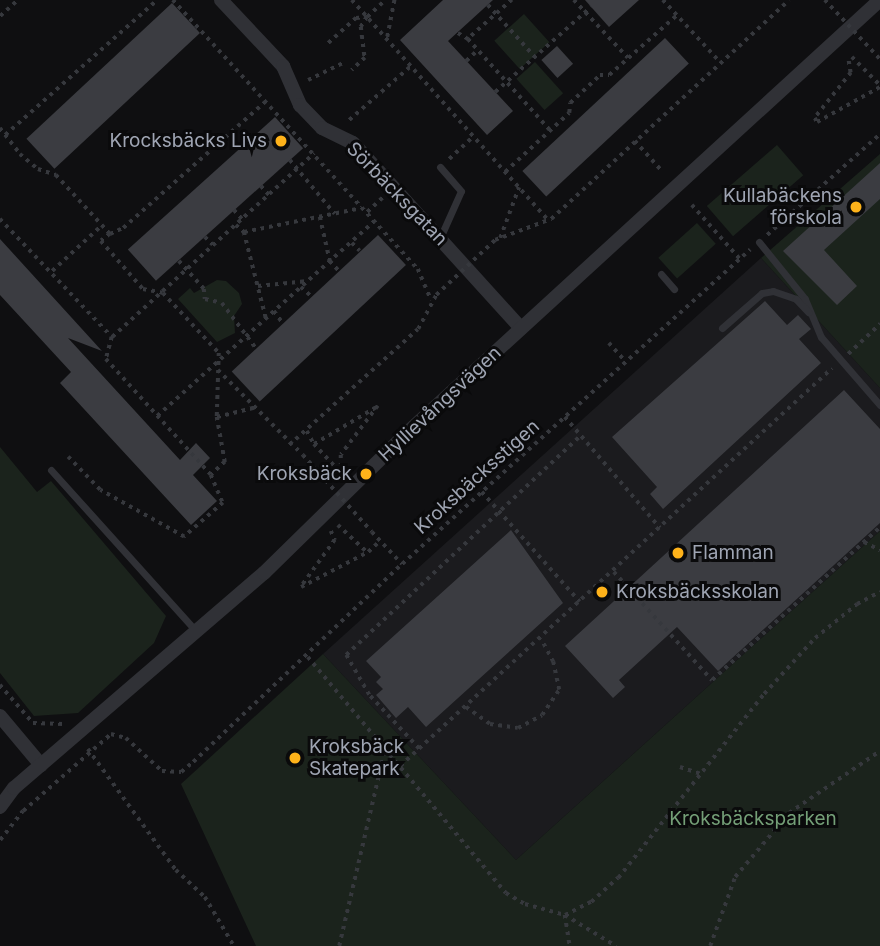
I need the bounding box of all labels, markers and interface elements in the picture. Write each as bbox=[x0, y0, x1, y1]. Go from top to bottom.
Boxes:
place label: Krocksbäcks Livs bbox=[109, 130, 267, 152]
marker: Krocksbäcks Livs bbox=[273, 133, 289, 149]
street label: Sörbäcksgatan bbox=[342, 137, 452, 251]
place label: Kullabäckens förskola bbox=[723, 185, 842, 229]
marker: Kullabäckens förskola bbox=[848, 199, 864, 215]
street label: Hyllievångsvägen bbox=[374, 341, 506, 467]
street label: Kroksbäcksstigen bbox=[410, 415, 544, 539]
place label: Kroksbäck bbox=[257, 463, 352, 485]
marker: Kroksbäck bbox=[358, 466, 374, 482]
place label: Flamman bbox=[692, 542, 774, 564]
marker: Flamman bbox=[670, 545, 686, 561]
place label: Kroksbäcksskolan bbox=[616, 581, 779, 603]
marker: Kroksbäcksskolan bbox=[594, 584, 610, 600]
place label: Kroksbäck Skatepark bbox=[309, 736, 404, 780]
marker: Kroksbäck Skatepark bbox=[287, 750, 303, 766]
park label: Kroksbäcksparken bbox=[669, 808, 837, 830]

